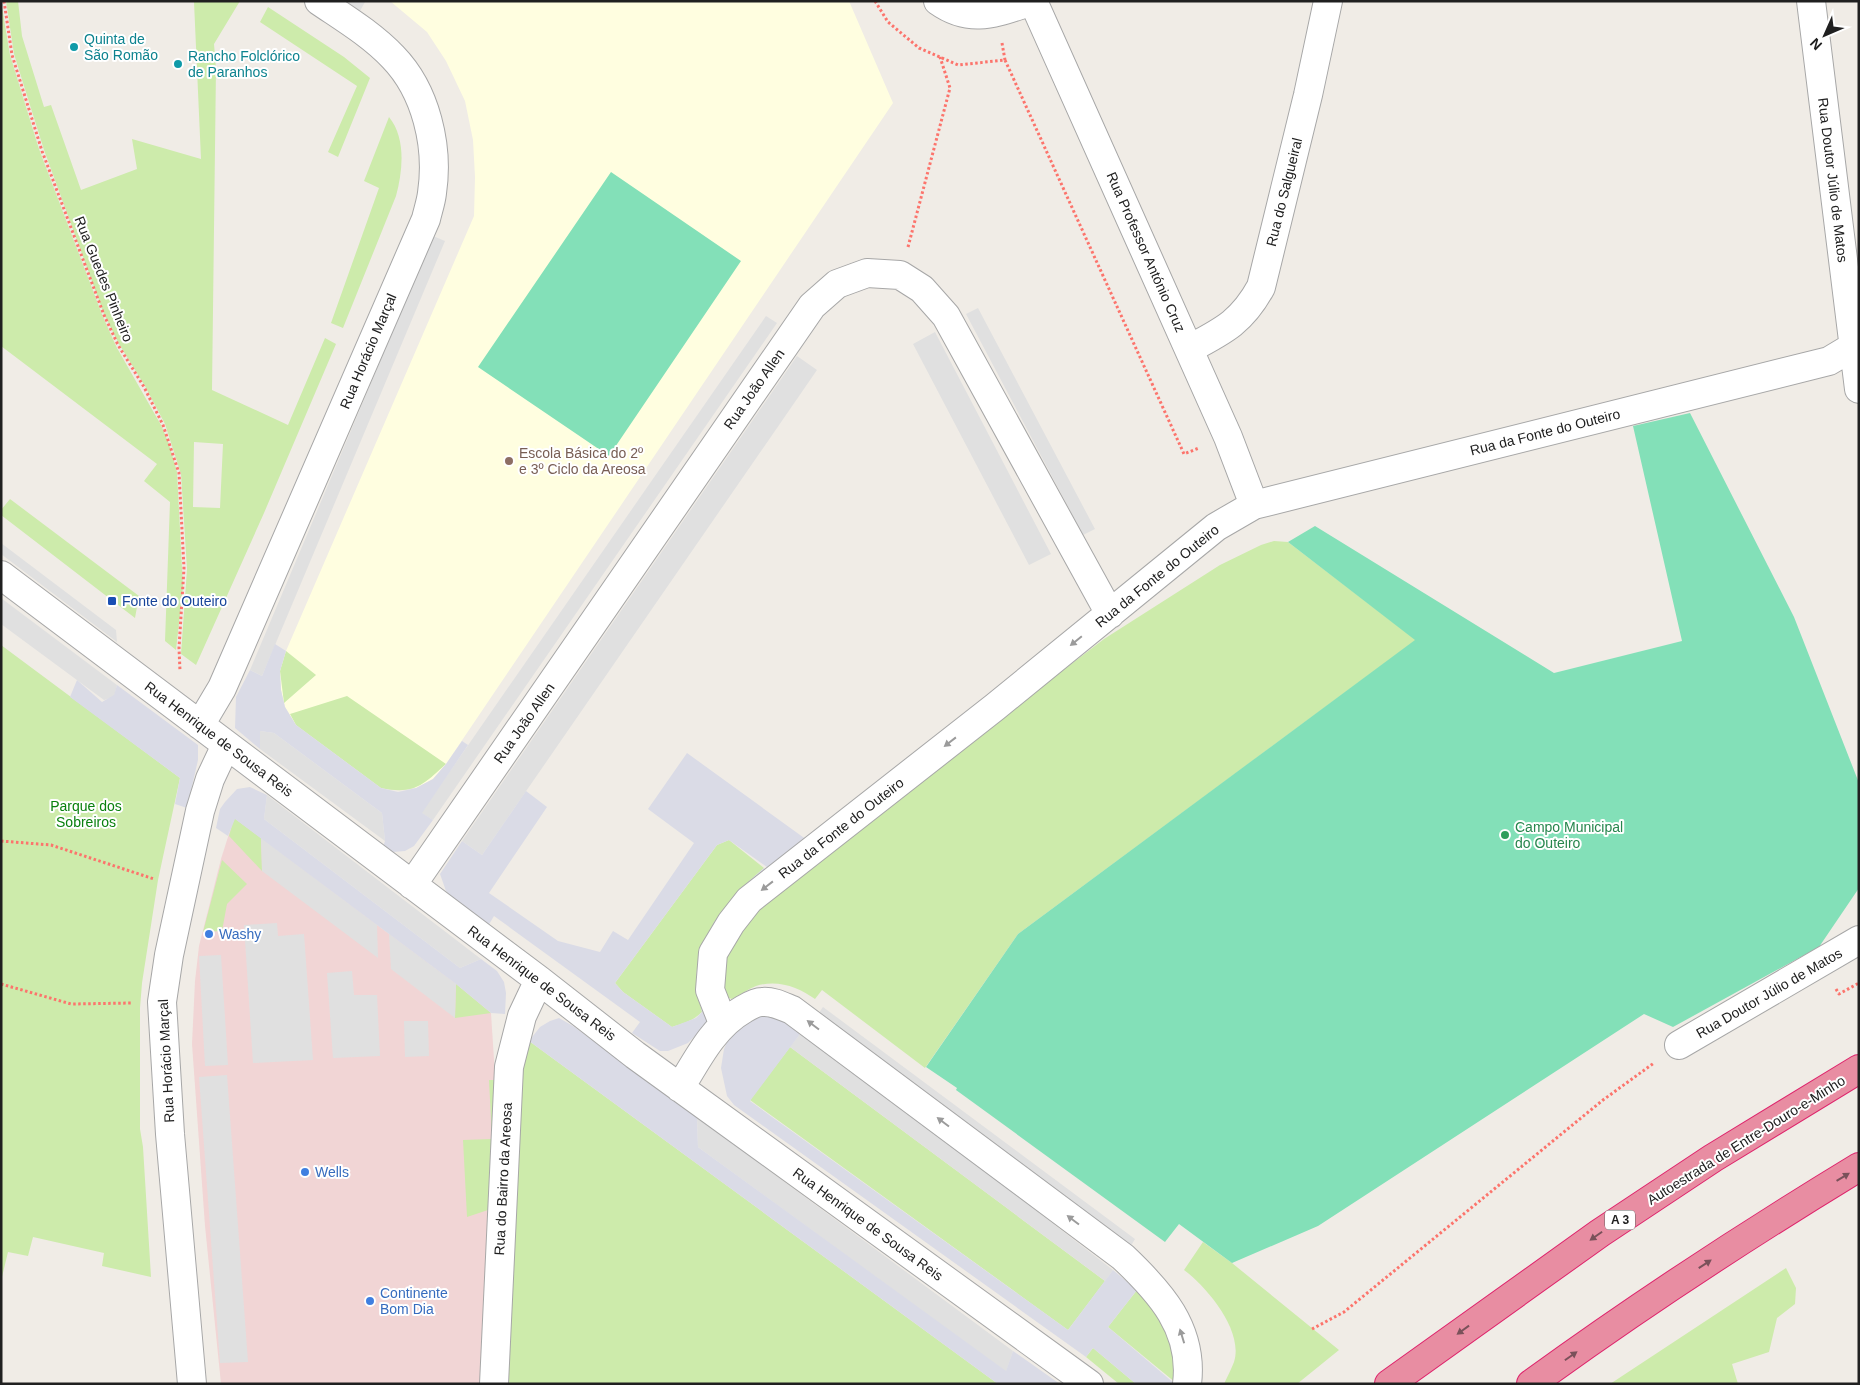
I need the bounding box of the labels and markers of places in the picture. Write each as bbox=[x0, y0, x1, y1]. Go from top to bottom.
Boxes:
place label: Quinta de São Romão bbox=[84, 31, 158, 63]
marker: Quinta de São Romão bbox=[68, 41, 80, 53]
place label: Rancho Folclórico de Paranhos bbox=[188, 48, 300, 80]
marker: Rancho Folclórico de Paranhos bbox=[172, 58, 184, 70]
place label: Escola Básica do 2º e 3º Ciclo da Areosa bbox=[519, 445, 646, 477]
marker: Escola Básica do 2º e 3º Ciclo da Areosa bbox=[503, 455, 515, 467]
place label: Fonte do Outeiro bbox=[122, 593, 227, 609]
marker: Fonte do Outeiro bbox=[106, 595, 118, 607]
place label: Campo Municipal do Outeiro bbox=[1515, 819, 1623, 851]
marker: Campo Municipal do Outeiro bbox=[1499, 829, 1511, 841]
place label: Washy bbox=[219, 926, 261, 942]
marker: Washy bbox=[203, 928, 215, 940]
place label: Wells bbox=[315, 1164, 349, 1180]
marker: Wells bbox=[299, 1166, 311, 1178]
place label: Continente Bom Dia bbox=[380, 1285, 448, 1317]
marker: Continente Bom Dia bbox=[364, 1295, 376, 1307]

